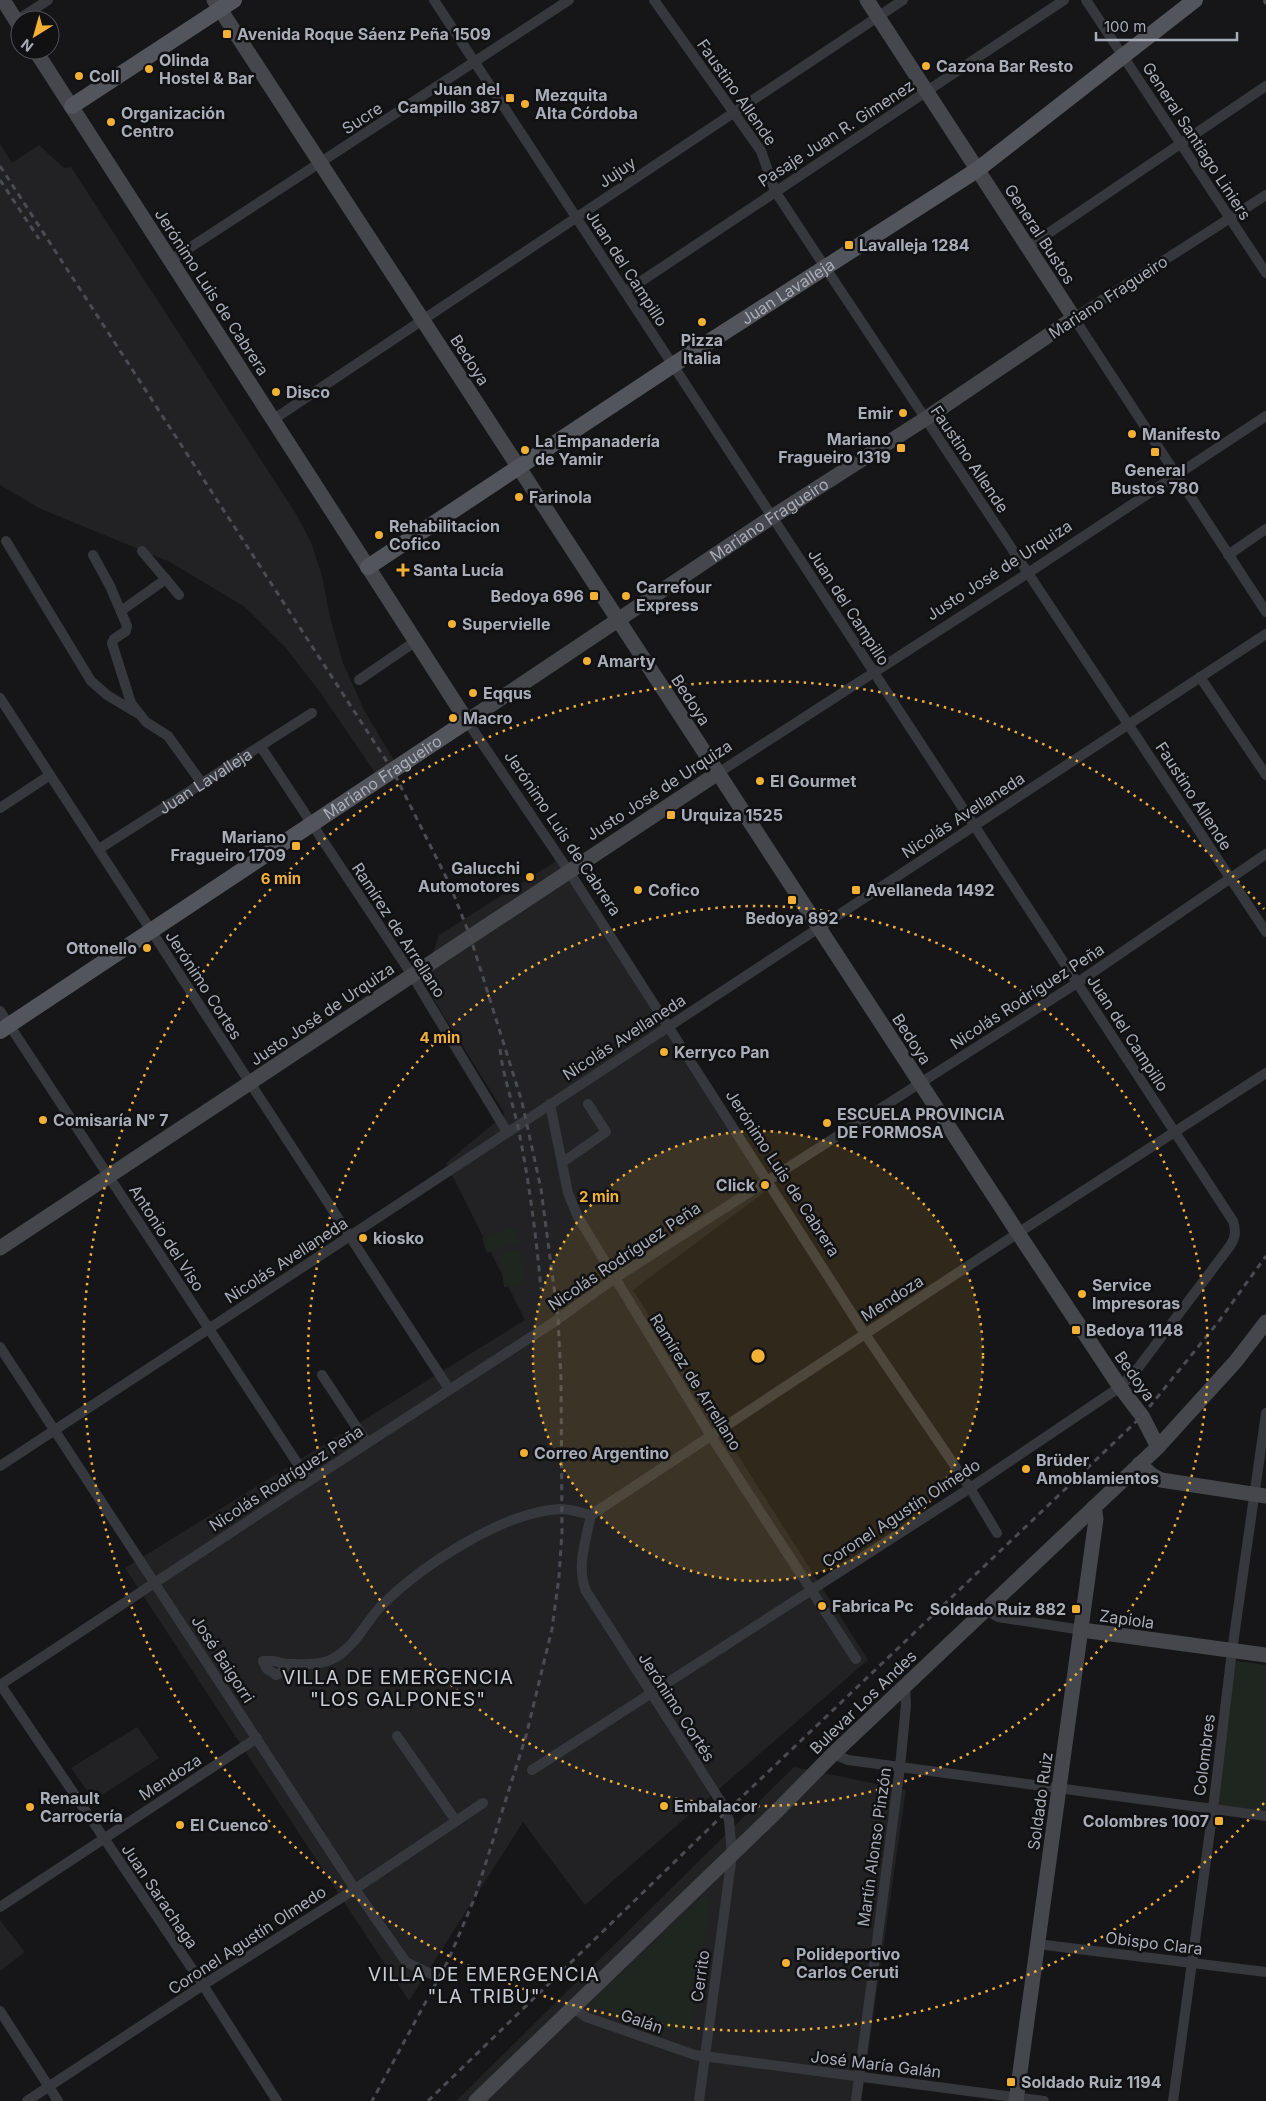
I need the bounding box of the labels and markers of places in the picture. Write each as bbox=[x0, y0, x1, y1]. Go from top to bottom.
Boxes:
place label: Avenida Roque Sáenz Peña 1509 bbox=[237, 24, 491, 44]
marker: Avenida Roque Sáenz Peña 1509 bbox=[221, 28, 233, 40]
place label: Olinda Hostel & Bar bbox=[159, 50, 255, 88]
place label: Cazona Bar Resto bbox=[936, 56, 1074, 76]
marker: Cazona Bar Resto bbox=[920, 60, 932, 72]
marker: Olinda Hostel & Bar bbox=[143, 63, 155, 75]
place label: Coll bbox=[89, 66, 119, 86]
marker: Coll bbox=[73, 70, 85, 82]
place label: Juan del Campillo 387 bbox=[398, 79, 500, 117]
place label: Mezquita Alta Córdoba bbox=[535, 85, 638, 123]
marker: Juan del Campillo 387 bbox=[504, 92, 516, 104]
marker: Mezquita Alta Córdoba bbox=[519, 98, 531, 110]
place label: Organización Centro bbox=[121, 103, 225, 141]
marker: Organización Centro bbox=[105, 116, 117, 128]
place label: Lavalleja 1284 bbox=[859, 235, 970, 255]
marker: Lavalleja 1284 bbox=[843, 239, 855, 251]
marker: Pizza Italia bbox=[696, 316, 708, 328]
place label: Pizza Italia bbox=[681, 330, 723, 368]
place label: Disco bbox=[286, 382, 330, 402]
marker: Disco bbox=[270, 386, 282, 398]
place label: Emir bbox=[858, 403, 893, 423]
marker: Emir bbox=[897, 407, 909, 419]
place label: Manifesto bbox=[1142, 424, 1221, 444]
marker: Manifesto bbox=[1126, 428, 1138, 440]
place label: Mariano Fragueiro 1319 bbox=[778, 429, 891, 467]
place label: La Empanadería de Yamir bbox=[535, 431, 660, 469]
marker: Mariano Fragueiro 1319 bbox=[895, 442, 907, 454]
marker: La Empanadería de Yamir bbox=[519, 444, 531, 456]
marker: General Bustos 780 bbox=[1149, 446, 1161, 458]
place label: General Bustos 780 bbox=[1111, 460, 1199, 498]
place label: Farinola bbox=[529, 487, 592, 507]
marker: Farinola bbox=[513, 491, 525, 503]
place label: Rehabilitacion Cofico bbox=[389, 516, 500, 554]
marker: Rehabilitacion Cofico bbox=[373, 529, 385, 541]
place label: Santa Lucía bbox=[413, 560, 504, 580]
marker: Santa Lucía bbox=[397, 564, 409, 576]
place label: Carrefour Express bbox=[636, 577, 712, 615]
place label: Bedoya 696 bbox=[491, 586, 584, 606]
marker: Bedoya 696 bbox=[588, 590, 600, 602]
marker: Carrefour Express bbox=[620, 590, 632, 602]
place label: Supervielle bbox=[462, 614, 550, 634]
marker: Supervielle bbox=[446, 618, 458, 630]
place label: Amarty bbox=[597, 651, 656, 671]
marker: Amarty bbox=[581, 655, 593, 667]
place label: Eqqus bbox=[483, 683, 532, 703]
marker: Eqqus bbox=[467, 687, 479, 699]
place label: Macro bbox=[463, 708, 513, 728]
marker: Macro bbox=[447, 712, 459, 724]
place label: El Gourmet bbox=[770, 771, 856, 791]
marker: El Gourmet bbox=[754, 775, 766, 787]
place label: Urquiza 1525 bbox=[681, 805, 783, 825]
marker: Urquiza 1525 bbox=[665, 809, 677, 821]
place label: Mariano Fragueiro 1709 bbox=[171, 827, 286, 865]
marker: Mariano Fragueiro 1709 bbox=[290, 840, 302, 852]
place label: Galucchi Automotores bbox=[418, 858, 520, 896]
marker: Galucchi Automotores bbox=[524, 871, 536, 883]
place label: Cofico bbox=[648, 880, 700, 900]
place label: Avellaneda 1492 bbox=[866, 880, 995, 900]
marker: Cofico bbox=[632, 884, 644, 896]
marker: Avellaneda 1492 bbox=[850, 884, 862, 896]
marker: Bedoya 892 bbox=[786, 894, 798, 906]
place label: Bedoya 892 bbox=[745, 908, 839, 928]
place label: Ottonello bbox=[66, 938, 137, 958]
marker: Ottonello bbox=[141, 942, 153, 954]
place label: Kerryco Pan bbox=[674, 1042, 770, 1062]
marker: Kerryco Pan bbox=[658, 1046, 670, 1058]
place label: ESCUELA PROVINCIA DE FORMOSA bbox=[837, 1104, 1005, 1142]
place label: Comisaría N° 7 bbox=[53, 1110, 169, 1130]
marker: Comisaría N° 7 bbox=[37, 1114, 49, 1126]
marker: ESCUELA PROVINCIA DE FORMOSA bbox=[821, 1117, 833, 1129]
place label: Click bbox=[716, 1175, 756, 1195]
marker: Click bbox=[759, 1179, 771, 1191]
place label: kiosko bbox=[373, 1228, 424, 1248]
marker: kiosko bbox=[357, 1232, 369, 1244]
place label: Service Impresoras bbox=[1092, 1275, 1180, 1313]
marker: Service Impresoras bbox=[1076, 1288, 1088, 1300]
place label: Bedoya 1148 bbox=[1086, 1320, 1183, 1340]
marker: Bedoya 1148 bbox=[1070, 1324, 1082, 1336]
centre of rings bbox=[749, 1347, 767, 1365]
place label: Correo Argentino bbox=[534, 1443, 669, 1463]
marker: Correo Argentino bbox=[518, 1447, 530, 1459]
place label: Brüder Amoblamientos bbox=[1036, 1450, 1159, 1488]
marker: Brüder Amoblamientos bbox=[1020, 1463, 1032, 1475]
place label: Fabrica Pc bbox=[832, 1596, 914, 1616]
place label: Soldado Ruiz 882 bbox=[930, 1599, 1066, 1619]
marker: Fabrica Pc bbox=[816, 1600, 828, 1612]
marker: Soldado Ruiz 882 bbox=[1070, 1603, 1082, 1615]
place label: Renault Carrocería bbox=[40, 1788, 123, 1826]
place label: Embalacor bbox=[674, 1796, 758, 1816]
marker: Embalacor bbox=[658, 1800, 670, 1812]
marker: Renault Carrocería bbox=[24, 1801, 36, 1813]
place label: Colombres 1007 bbox=[1083, 1811, 1209, 1831]
place label: El Cuenco bbox=[190, 1815, 269, 1835]
marker: Colombres 1007 bbox=[1213, 1815, 1225, 1827]
marker: El Cuenco bbox=[174, 1819, 186, 1831]
place label: Polideportivo Carlos Ceruti bbox=[796, 1944, 901, 1982]
marker: Polideportivo Carlos Ceruti bbox=[780, 1957, 792, 1969]
place label: Soldado Ruiz 1194 bbox=[1021, 2072, 1162, 2092]
marker: Soldado Ruiz 1194 bbox=[1005, 2076, 1017, 2088]

